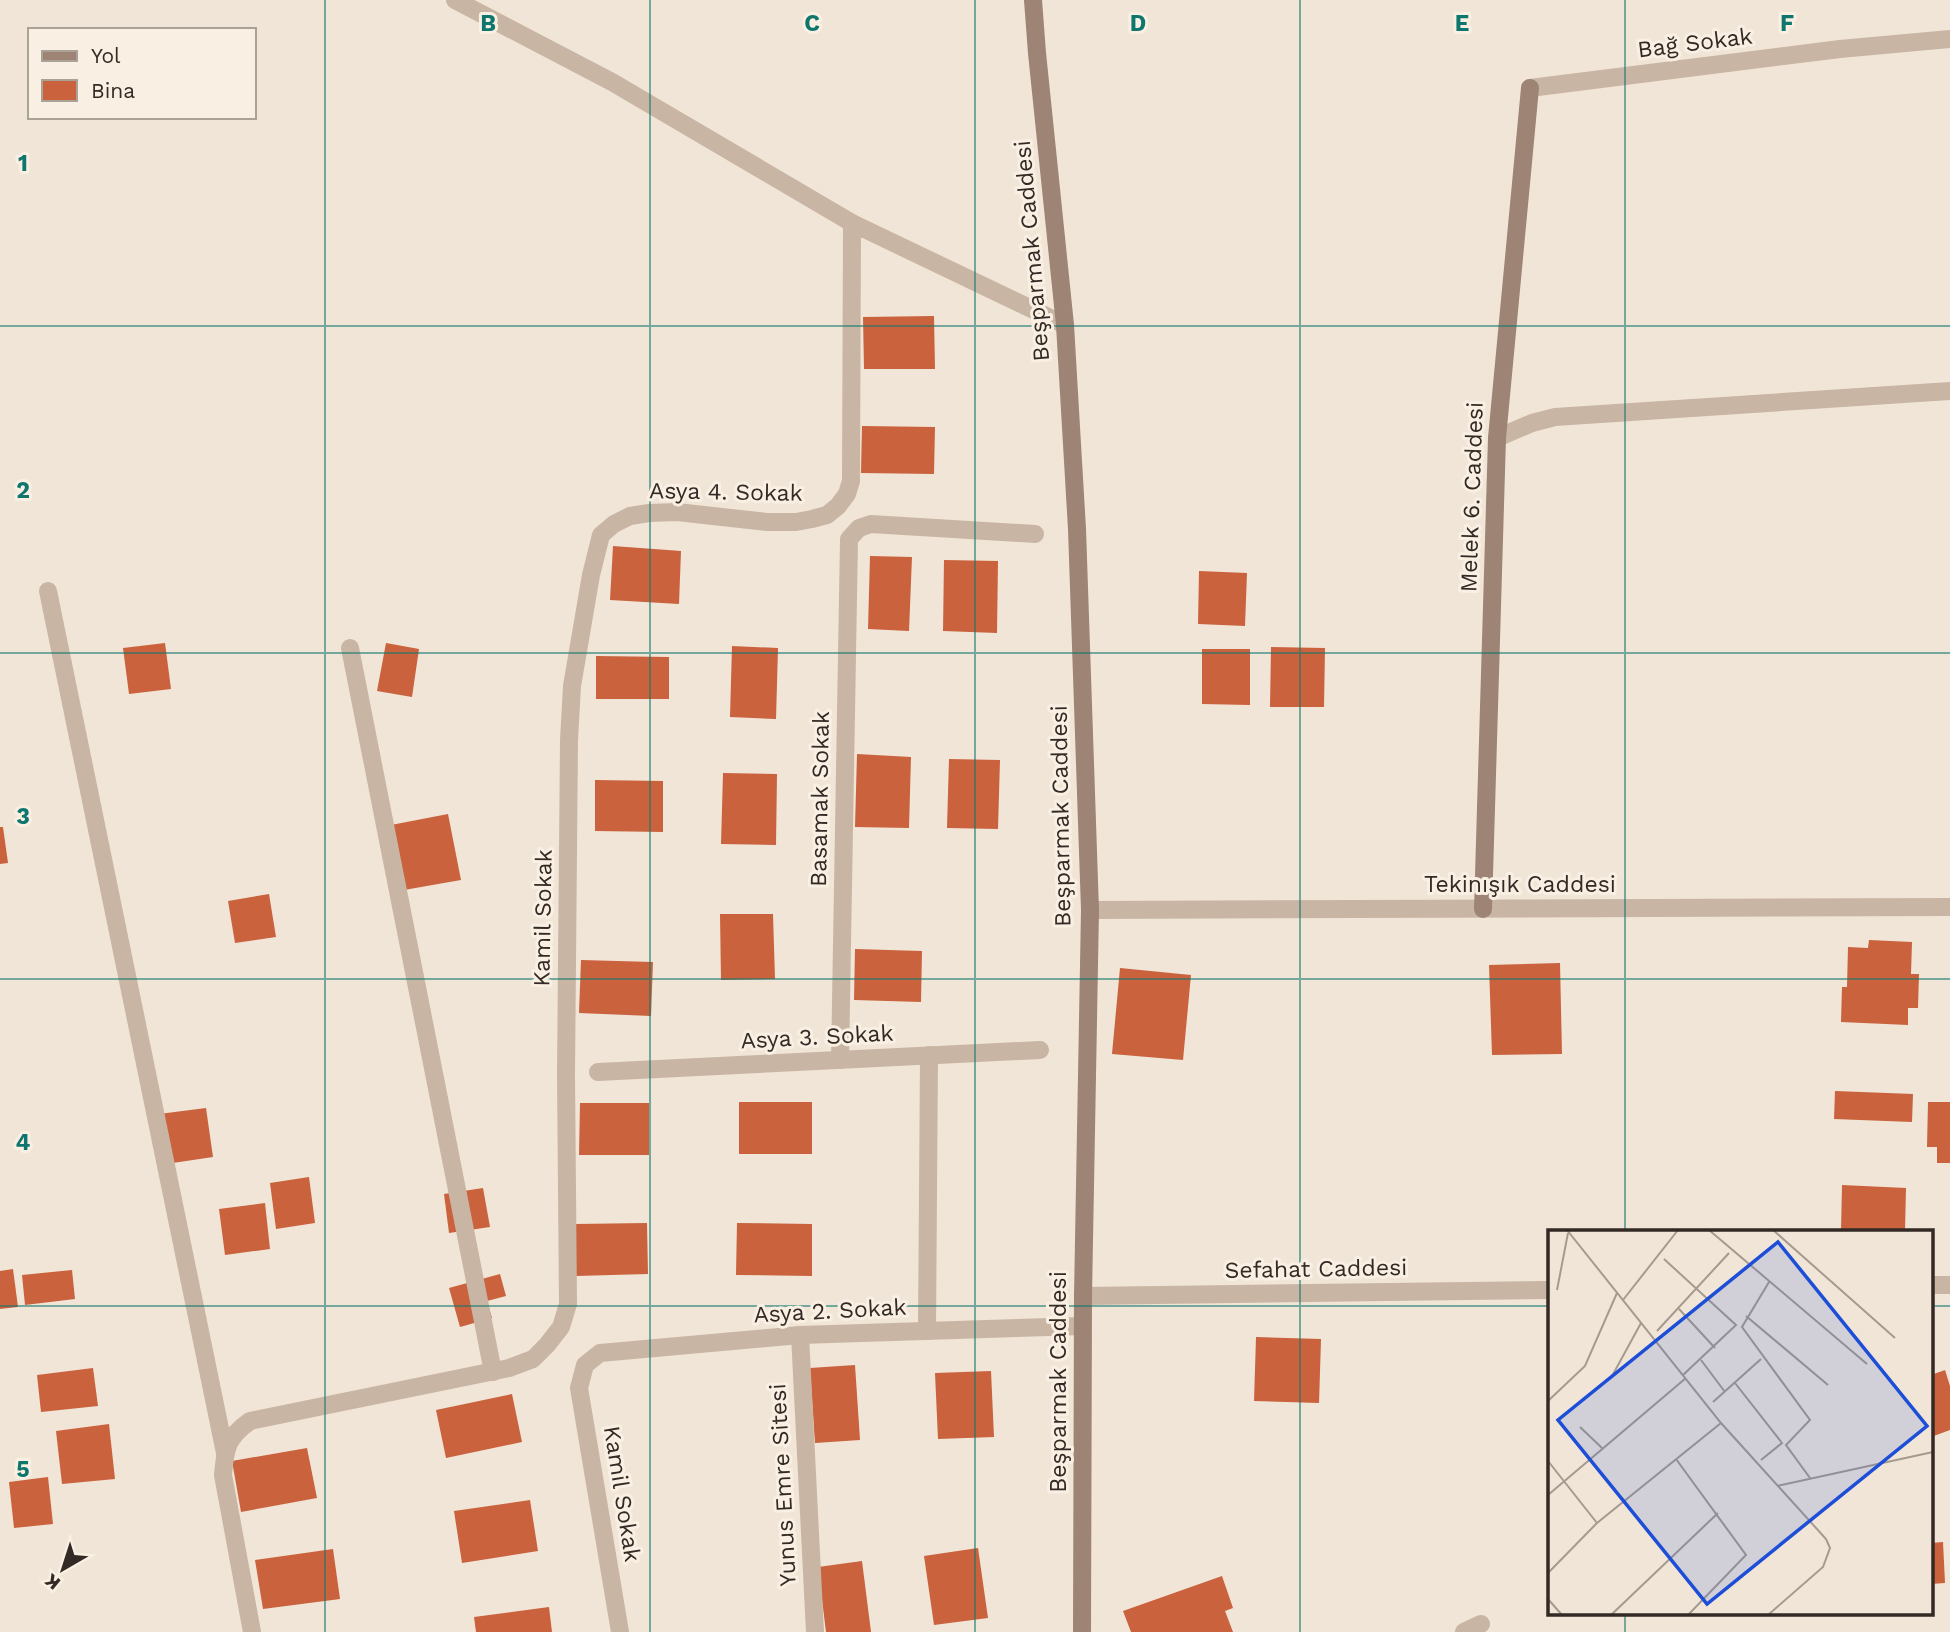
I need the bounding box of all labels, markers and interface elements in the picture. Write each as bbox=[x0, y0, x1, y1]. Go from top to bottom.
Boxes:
text: B bbox=[480, 10, 496, 37]
text: C bbox=[804, 10, 820, 37]
text: D bbox=[1130, 10, 1146, 37]
text: E bbox=[1455, 10, 1469, 37]
text: F bbox=[1780, 10, 1794, 37]
street label: Bağ Sokak bbox=[1636, 23, 1754, 63]
legend bbox=[28, 28, 256, 119]
text: Yol bbox=[91, 43, 121, 68]
text: Bina bbox=[91, 78, 135, 103]
street label: Beşparmak Caddesi bbox=[1009, 139, 1055, 363]
text: 1 bbox=[18, 150, 28, 177]
street label: Melek 6. Caddesi bbox=[1455, 401, 1489, 593]
text: 2 bbox=[16, 477, 30, 504]
street label: Asya 4. Sokak bbox=[649, 477, 803, 507]
street label: Beşparmak Caddesi bbox=[1046, 705, 1076, 927]
street label: Basamak Sokak bbox=[805, 711, 835, 887]
text: 3 bbox=[16, 803, 30, 830]
street label: Kamil Sokak bbox=[528, 849, 558, 987]
street label: Tekinışık Caddesi bbox=[1424, 871, 1616, 898]
street label: Asya 3. Sokak bbox=[740, 1020, 894, 1054]
text: 4 bbox=[16, 1129, 31, 1156]
inset map bbox=[1548, 1230, 1932, 1614]
street label: Sefahat Caddesi bbox=[1224, 1254, 1408, 1284]
street label: Beşparmak Caddesi bbox=[1045, 1271, 1072, 1493]
street label: Asya 2. Sokak bbox=[753, 1294, 907, 1328]
street label: Yunus Emre Sitesi bbox=[764, 1383, 802, 1587]
street label: Kamil Sokak bbox=[598, 1424, 646, 1564]
text: 5 bbox=[16, 1456, 30, 1483]
north arrow bbox=[28, 1534, 98, 1604]
text: K bbox=[40, 1569, 65, 1595]

